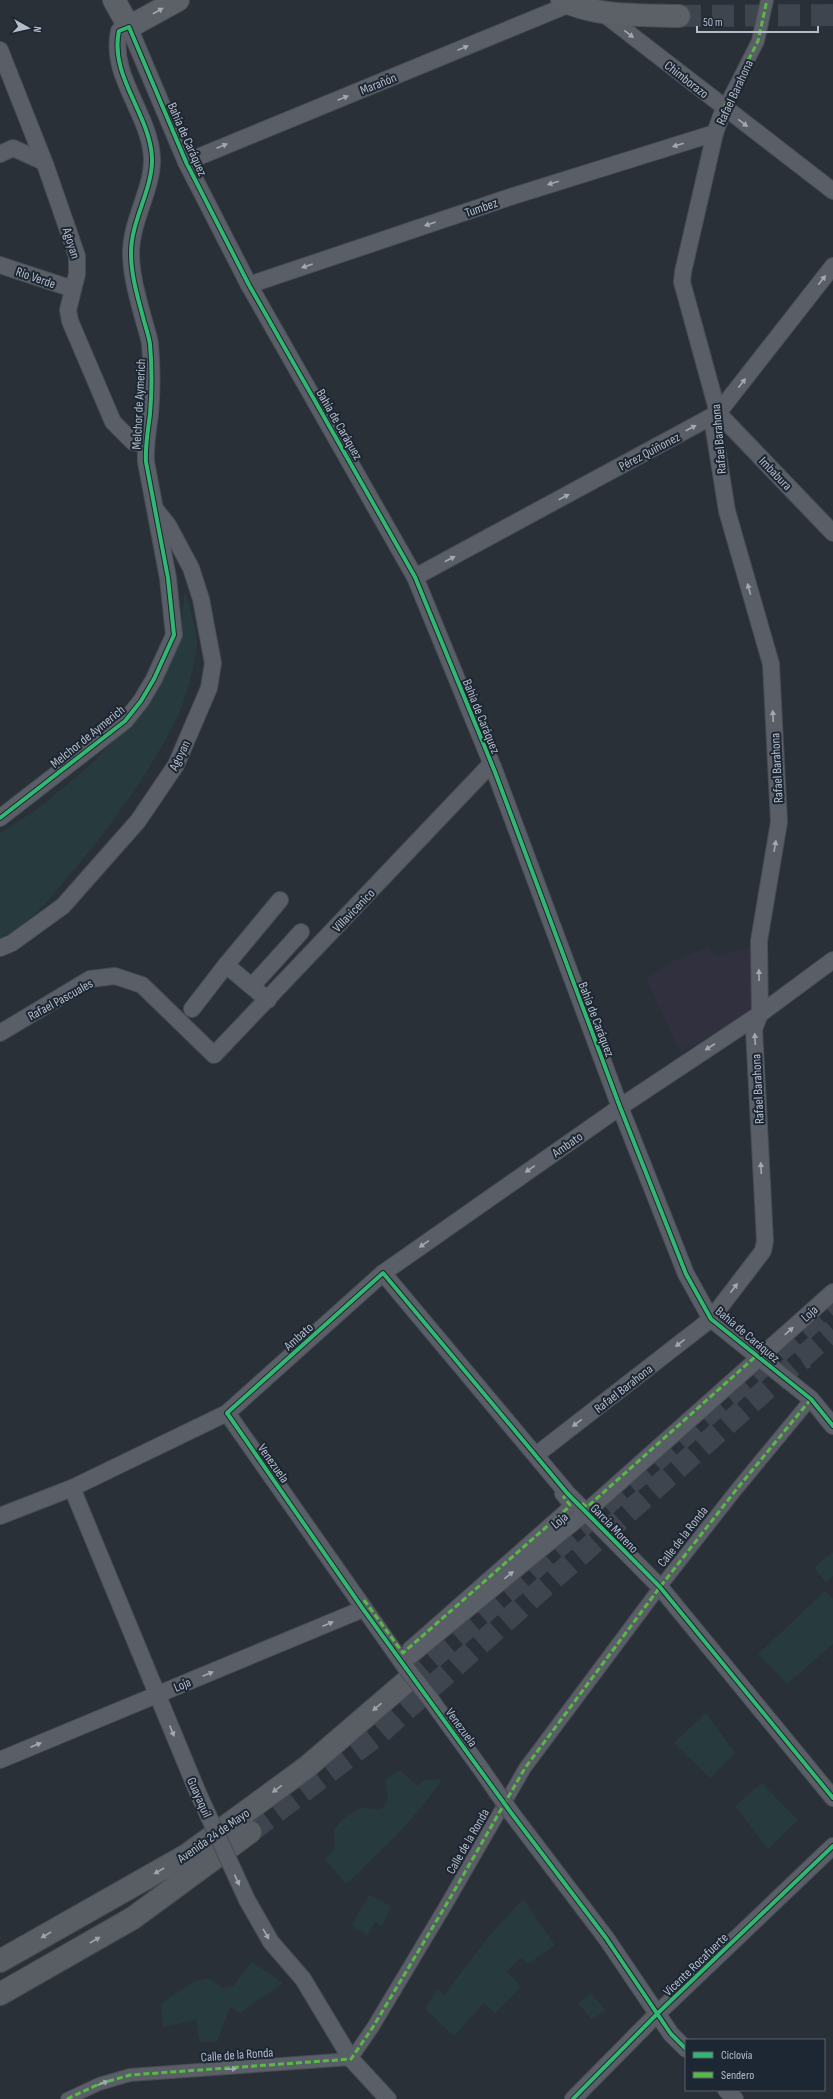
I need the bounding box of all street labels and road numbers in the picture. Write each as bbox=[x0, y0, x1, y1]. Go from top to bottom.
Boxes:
street label: Rafael Barahona bbox=[713, 57, 757, 128]
street label: Chimborazo bbox=[661, 58, 712, 102]
street label: Marañón bbox=[358, 69, 399, 98]
street label: Bahía de Caráquez bbox=[164, 100, 211, 179]
street label: Tumbez bbox=[463, 195, 500, 221]
street label: Agoyan bbox=[58, 225, 83, 261]
street label: Río Verde bbox=[14, 264, 58, 292]
street label: Melchor de Aymerich bbox=[129, 358, 149, 450]
street label: Bahía de Caráquez bbox=[312, 386, 366, 463]
street label: Rafael Barahona bbox=[708, 403, 730, 475]
street label: Pérez Quiñonez bbox=[616, 429, 683, 475]
street label: Imbabura bbox=[755, 453, 795, 494]
street label: Bahía de Caráquez bbox=[459, 677, 503, 756]
street label: Melchor de Aymerich bbox=[47, 702, 128, 772]
street label: Rafael Barahona bbox=[767, 733, 787, 803]
street label: Agoyan bbox=[165, 738, 194, 774]
street label: Villavicenico bbox=[329, 886, 378, 936]
street label: Rafael Pascuales bbox=[25, 975, 96, 1024]
street label: Bahía de Caráquez bbox=[574, 980, 618, 1059]
street label: Rafael Barahona bbox=[748, 1054, 768, 1124]
street label: Ambato bbox=[548, 1129, 586, 1162]
street label: Loja bbox=[798, 1302, 821, 1326]
street label: Bahía de Caráquez bbox=[712, 1303, 783, 1366]
street label: Ambato bbox=[280, 1319, 317, 1355]
street label: Rafael Barahona bbox=[591, 1361, 656, 1417]
street label: Venezuela bbox=[254, 1441, 292, 1486]
street label: García Moreno bbox=[587, 1501, 642, 1557]
street label: Calle de la Ronda bbox=[654, 1503, 711, 1570]
street label: Loja bbox=[548, 1509, 571, 1532]
street label: Loja bbox=[171, 1674, 194, 1696]
street label: Venezuela bbox=[442, 1705, 481, 1750]
street label: Guayaquil bbox=[183, 1775, 215, 1820]
street label: Avenida 24 de Mayo bbox=[174, 1805, 253, 1867]
street label: Calle de la Ronda bbox=[443, 1806, 493, 1877]
street label: Vicente Rocafuerte bbox=[660, 1930, 732, 2000]
street label: Calle de la Ronda bbox=[200, 2044, 274, 2066]

